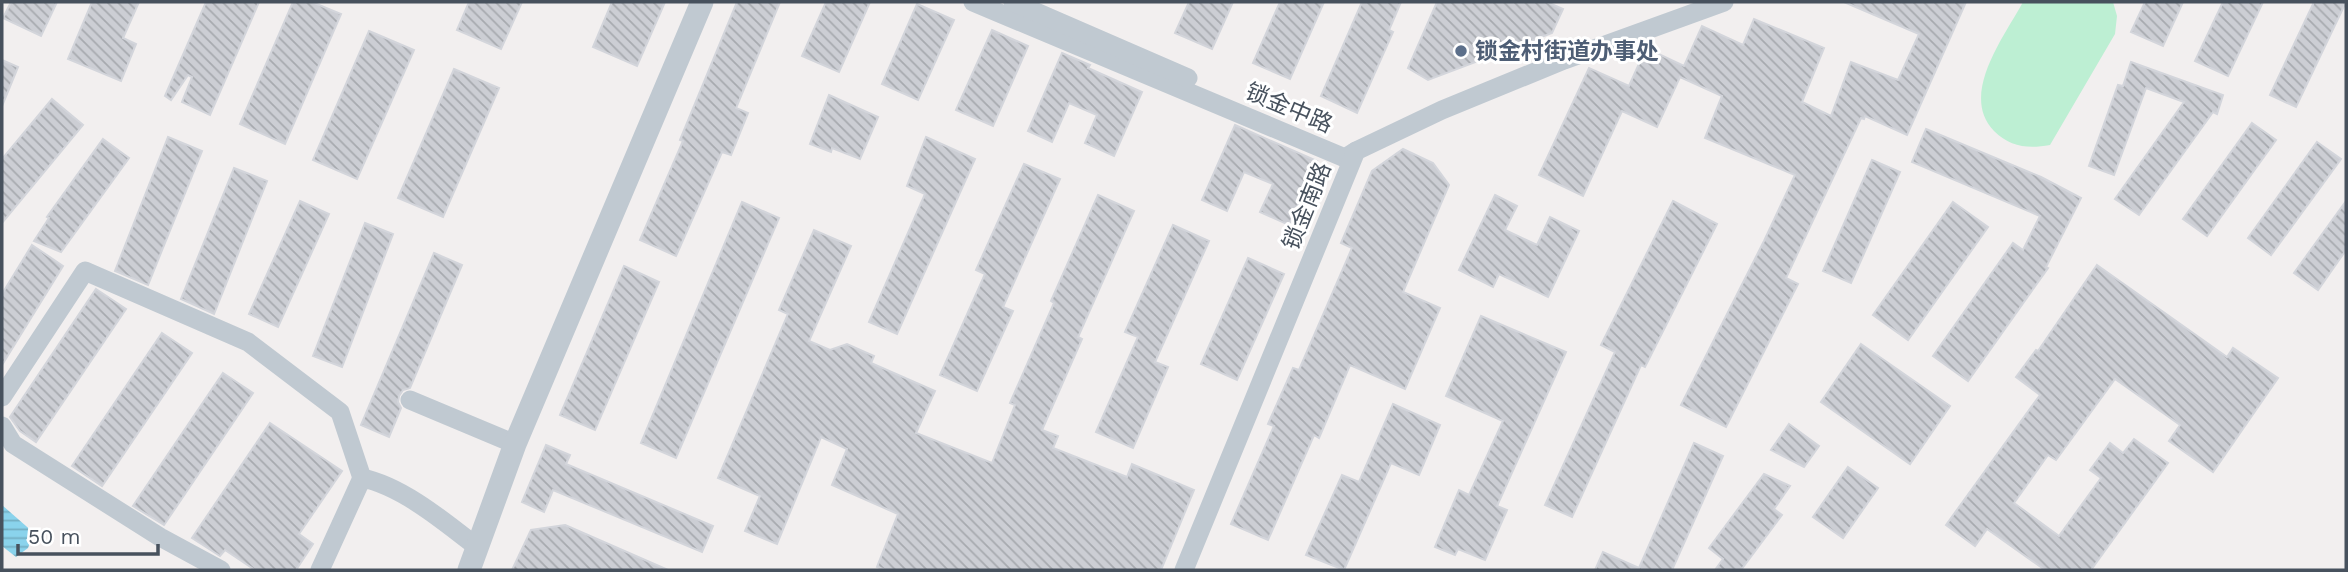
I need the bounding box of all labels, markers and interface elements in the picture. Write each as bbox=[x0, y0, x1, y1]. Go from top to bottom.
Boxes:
place label: 锁金村街道办事处 bbox=[1475, 38, 1659, 65]
marker: 锁金村街道办事处 bbox=[1453, 43, 1469, 59]
street label: 锁金中路 bbox=[1241, 78, 1337, 138]
street label: 锁金南路 bbox=[1277, 158, 1337, 254]
scale bar bbox=[18, 512, 158, 556]
text: 50 m bbox=[28, 524, 80, 549]

